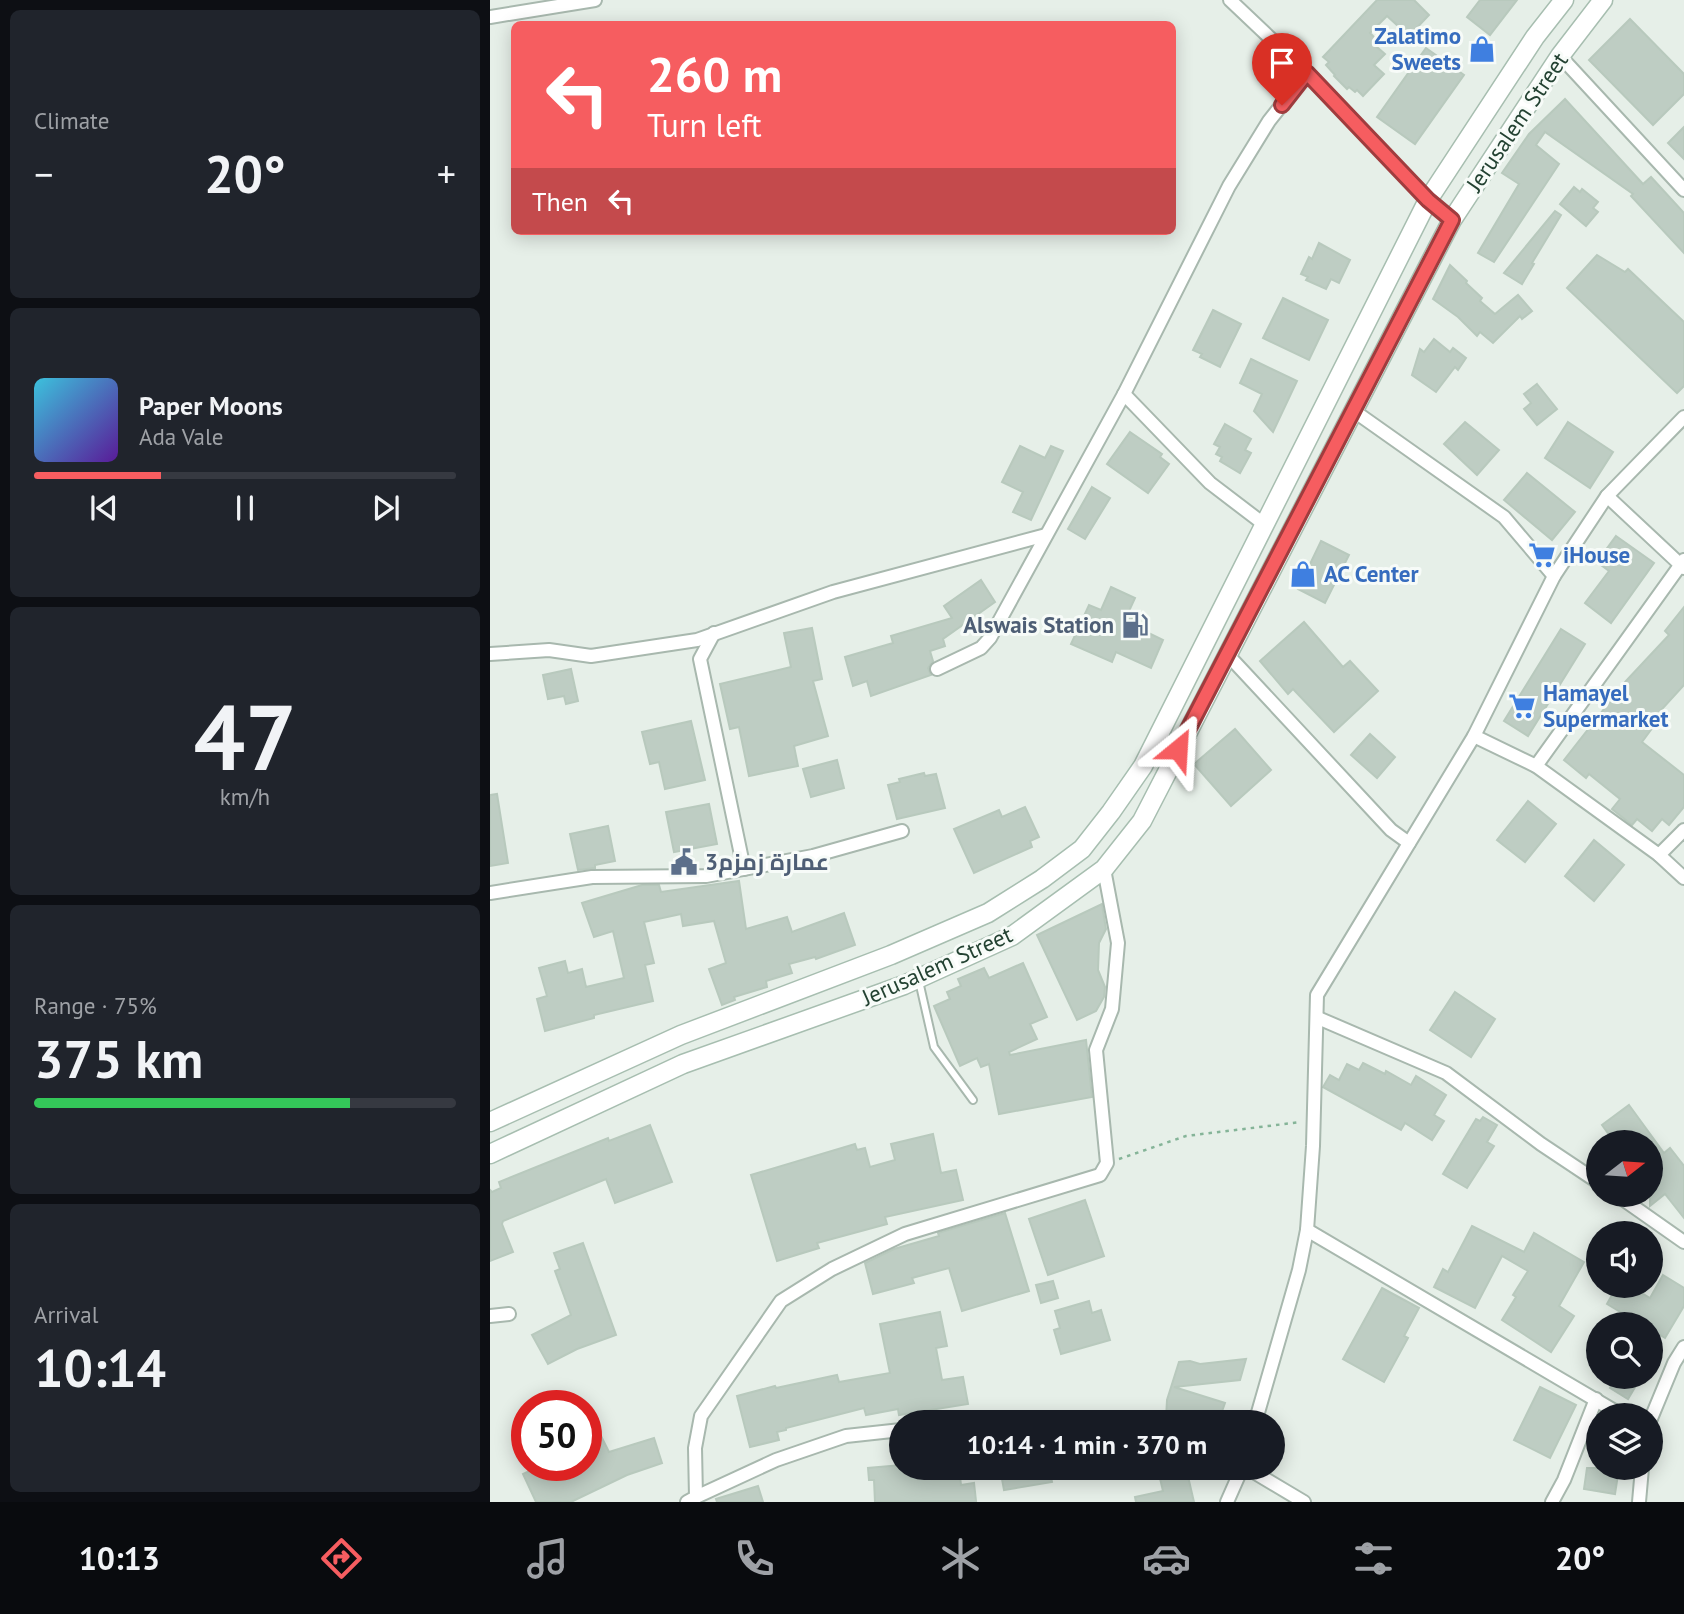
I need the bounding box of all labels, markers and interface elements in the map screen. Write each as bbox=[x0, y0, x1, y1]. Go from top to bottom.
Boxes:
place label: Zalatimo Sweets bbox=[1374, 21, 1461, 76]
pin bbox=[1252, 33, 1312, 105]
shop icon: Zalatimo Sweets bbox=[1467, 34, 1497, 64]
text: 260 m bbox=[647, 42, 782, 106]
icon: arrive bbox=[1263, 44, 1301, 82]
street label: Jerusalem Street bbox=[1459, 46, 1574, 198]
icon: left bbox=[532, 49, 623, 140]
text: Turn left bbox=[647, 104, 762, 146]
text: Climate bbox=[34, 106, 109, 135]
text: 20° bbox=[204, 140, 286, 207]
text: − bbox=[34, 149, 53, 198]
text: + bbox=[437, 149, 456, 198]
icon: left bbox=[602, 182, 640, 220]
text: Then bbox=[532, 185, 588, 218]
text: Paper Moons bbox=[139, 389, 283, 422]
text: Ada Vale bbox=[139, 422, 223, 451]
icon: previous bbox=[85, 489, 123, 527]
icon: pause bbox=[226, 489, 264, 527]
icon: next bbox=[367, 489, 405, 527]
supermarket icon: iHouse bbox=[1527, 540, 1557, 570]
place label: iHouse bbox=[1563, 540, 1630, 569]
shop icon: AC Center bbox=[1288, 559, 1318, 589]
place label: AC Center bbox=[1324, 559, 1420, 588]
place label: Alswais Station bbox=[963, 610, 1114, 639]
fuel station icon: Alswais Station bbox=[1120, 610, 1150, 640]
text: 47 bbox=[193, 677, 297, 795]
place label: Hamayel Supermarket bbox=[1543, 678, 1668, 733]
supermarket icon: Hamayel Supermarket bbox=[1507, 691, 1537, 721]
position arrow bbox=[1141, 712, 1215, 786]
text: km/h bbox=[220, 782, 270, 811]
public building icon: عمارة زمزم3 bbox=[669, 847, 699, 877]
place label: عمارة زمزم3 bbox=[705, 847, 829, 878]
street label: Jerusalem Street bbox=[856, 919, 1017, 1012]
text: Range · 75% bbox=[34, 991, 157, 1020]
text: 375 km bbox=[34, 1025, 203, 1092]
north arrow bbox=[1586, 1130, 1662, 1208]
map controls bbox=[1586, 1130, 1663, 1480]
button: sound bbox=[1586, 1221, 1663, 1298]
text: Arrival bbox=[34, 1300, 98, 1329]
button: search bbox=[1586, 1312, 1663, 1389]
text: 10:14 bbox=[34, 1334, 166, 1401]
speed limit sign: 50 bbox=[511, 1390, 602, 1481]
button: layers bbox=[1586, 1403, 1663, 1480]
text: 10:14 · 1 min · 370 m bbox=[967, 1428, 1207, 1461]
icon: directions bbox=[317, 1534, 366, 1583]
icon: music bbox=[523, 1534, 572, 1583]
icon: phone bbox=[730, 1534, 779, 1583]
icon: climate bbox=[936, 1534, 985, 1583]
icon: car bbox=[1142, 1534, 1191, 1583]
icon: filters bbox=[1349, 1534, 1398, 1583]
text: 10:13 bbox=[79, 1537, 160, 1579]
text: 20° bbox=[1555, 1537, 1605, 1579]

